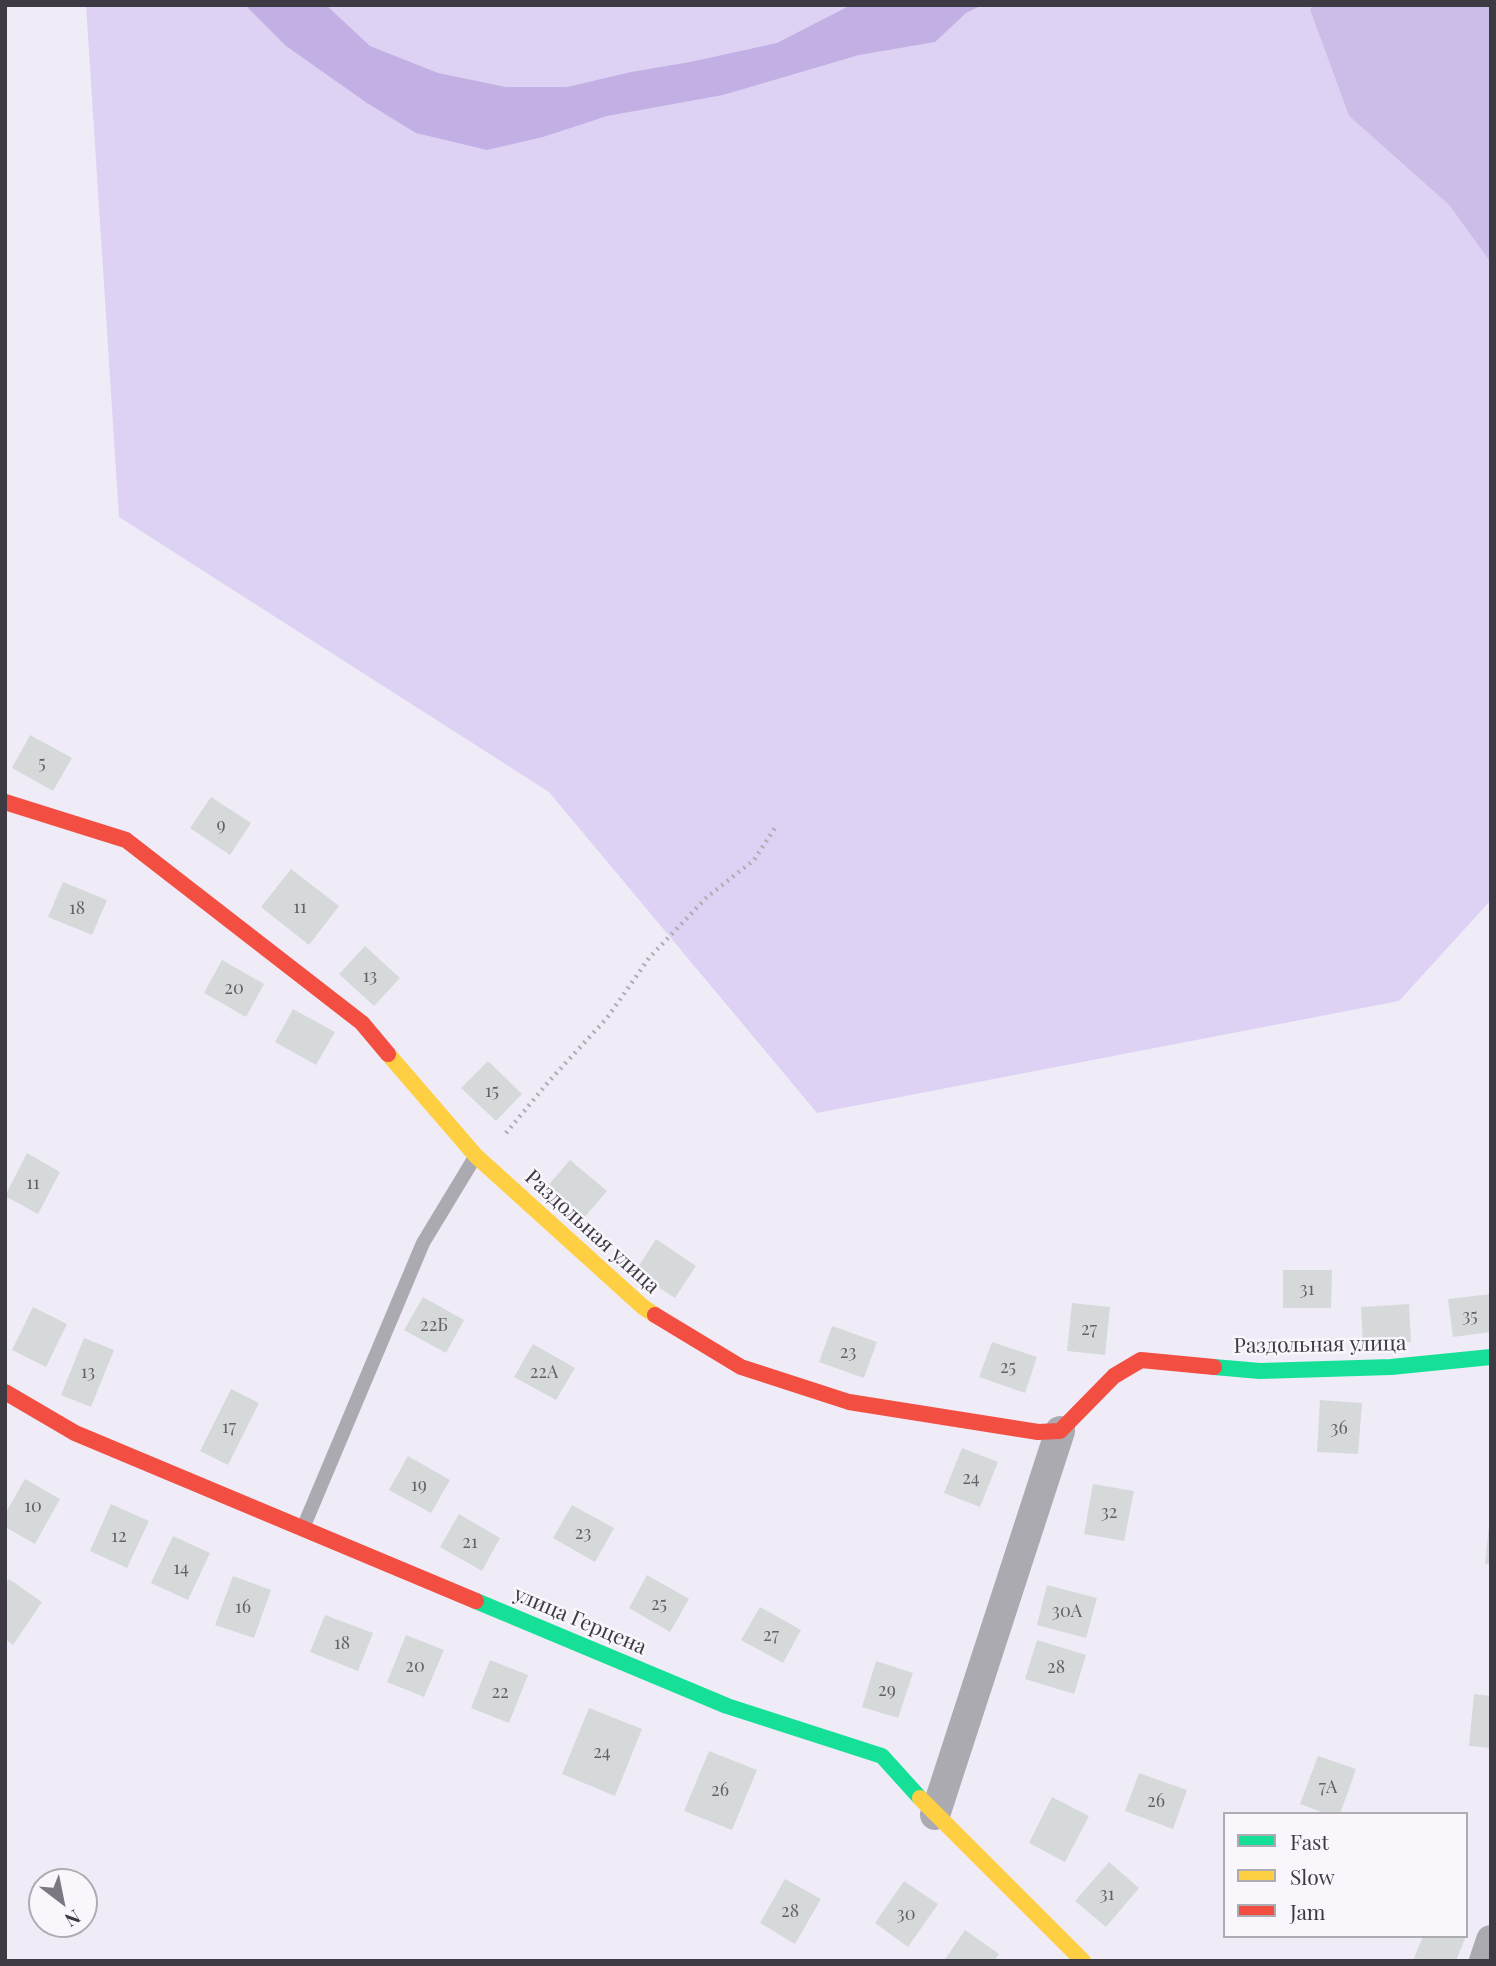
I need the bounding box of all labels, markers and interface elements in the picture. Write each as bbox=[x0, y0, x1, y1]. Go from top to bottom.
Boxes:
house number: 5 bbox=[38, 752, 46, 774]
house number: 9 bbox=[216, 814, 226, 836]
house number: 11 bbox=[293, 896, 307, 918]
house number: 18 bbox=[69, 897, 85, 919]
house number: 13 bbox=[363, 965, 377, 987]
house number: 20 bbox=[224, 977, 244, 999]
house number: 15 bbox=[485, 1080, 499, 1102]
street label: Раздольная улица bbox=[519, 1165, 665, 1299]
house number: 11 bbox=[26, 1172, 40, 1194]
house number: 31 bbox=[1300, 1278, 1314, 1300]
house number: 35 bbox=[1462, 1305, 1478, 1327]
house number: 22Б bbox=[420, 1314, 448, 1336]
house number: 27 bbox=[1081, 1318, 1097, 1340]
street label: Раздольная улица bbox=[1233, 1331, 1407, 1359]
house number: 23 bbox=[840, 1341, 856, 1363]
house number: 25 bbox=[1000, 1356, 1016, 1378]
house number: 13 bbox=[81, 1361, 95, 1383]
house number: 22А bbox=[530, 1361, 558, 1383]
house number: 17 bbox=[222, 1416, 236, 1438]
house number: 36 bbox=[1330, 1417, 1348, 1439]
house number: 24 bbox=[962, 1467, 980, 1489]
house number: 19 bbox=[411, 1474, 427, 1496]
house number: 10 bbox=[24, 1495, 42, 1517]
house number: 32 bbox=[1101, 1501, 1117, 1523]
house number: 23 bbox=[575, 1522, 591, 1544]
house number: 12 bbox=[111, 1525, 127, 1547]
house number: 21 bbox=[462, 1531, 478, 1553]
house number: 14 bbox=[173, 1557, 189, 1579]
street label: улица Герцена bbox=[510, 1582, 650, 1660]
house number: 25 bbox=[651, 1593, 667, 1615]
house number: 16 bbox=[235, 1596, 251, 1618]
house number: 30А bbox=[1052, 1600, 1082, 1622]
house number: 27 bbox=[763, 1624, 779, 1646]
house number: 18 bbox=[334, 1632, 350, 1654]
house number: 20 bbox=[405, 1655, 425, 1677]
house number: 28 bbox=[1047, 1656, 1065, 1678]
house number: 29 bbox=[878, 1679, 896, 1701]
house number: 22 bbox=[491, 1681, 509, 1703]
house number: 24 bbox=[593, 1741, 611, 1763]
house number: 7А bbox=[1319, 1776, 1337, 1798]
house number: 26 bbox=[711, 1779, 729, 1801]
house number: 26 bbox=[1147, 1790, 1165, 1812]
legend bbox=[1223, 1812, 1468, 1938]
text: Fast bbox=[1290, 1827, 1329, 1855]
text: Slow bbox=[1290, 1862, 1335, 1890]
north arrow bbox=[28, 1868, 98, 1938]
house number: 31 bbox=[1100, 1883, 1114, 1905]
text: Jam bbox=[1290, 1897, 1326, 1925]
house number: 28 bbox=[781, 1900, 799, 1922]
house number: 30 bbox=[897, 1903, 915, 1925]
text: N bbox=[60, 1904, 86, 1934]

